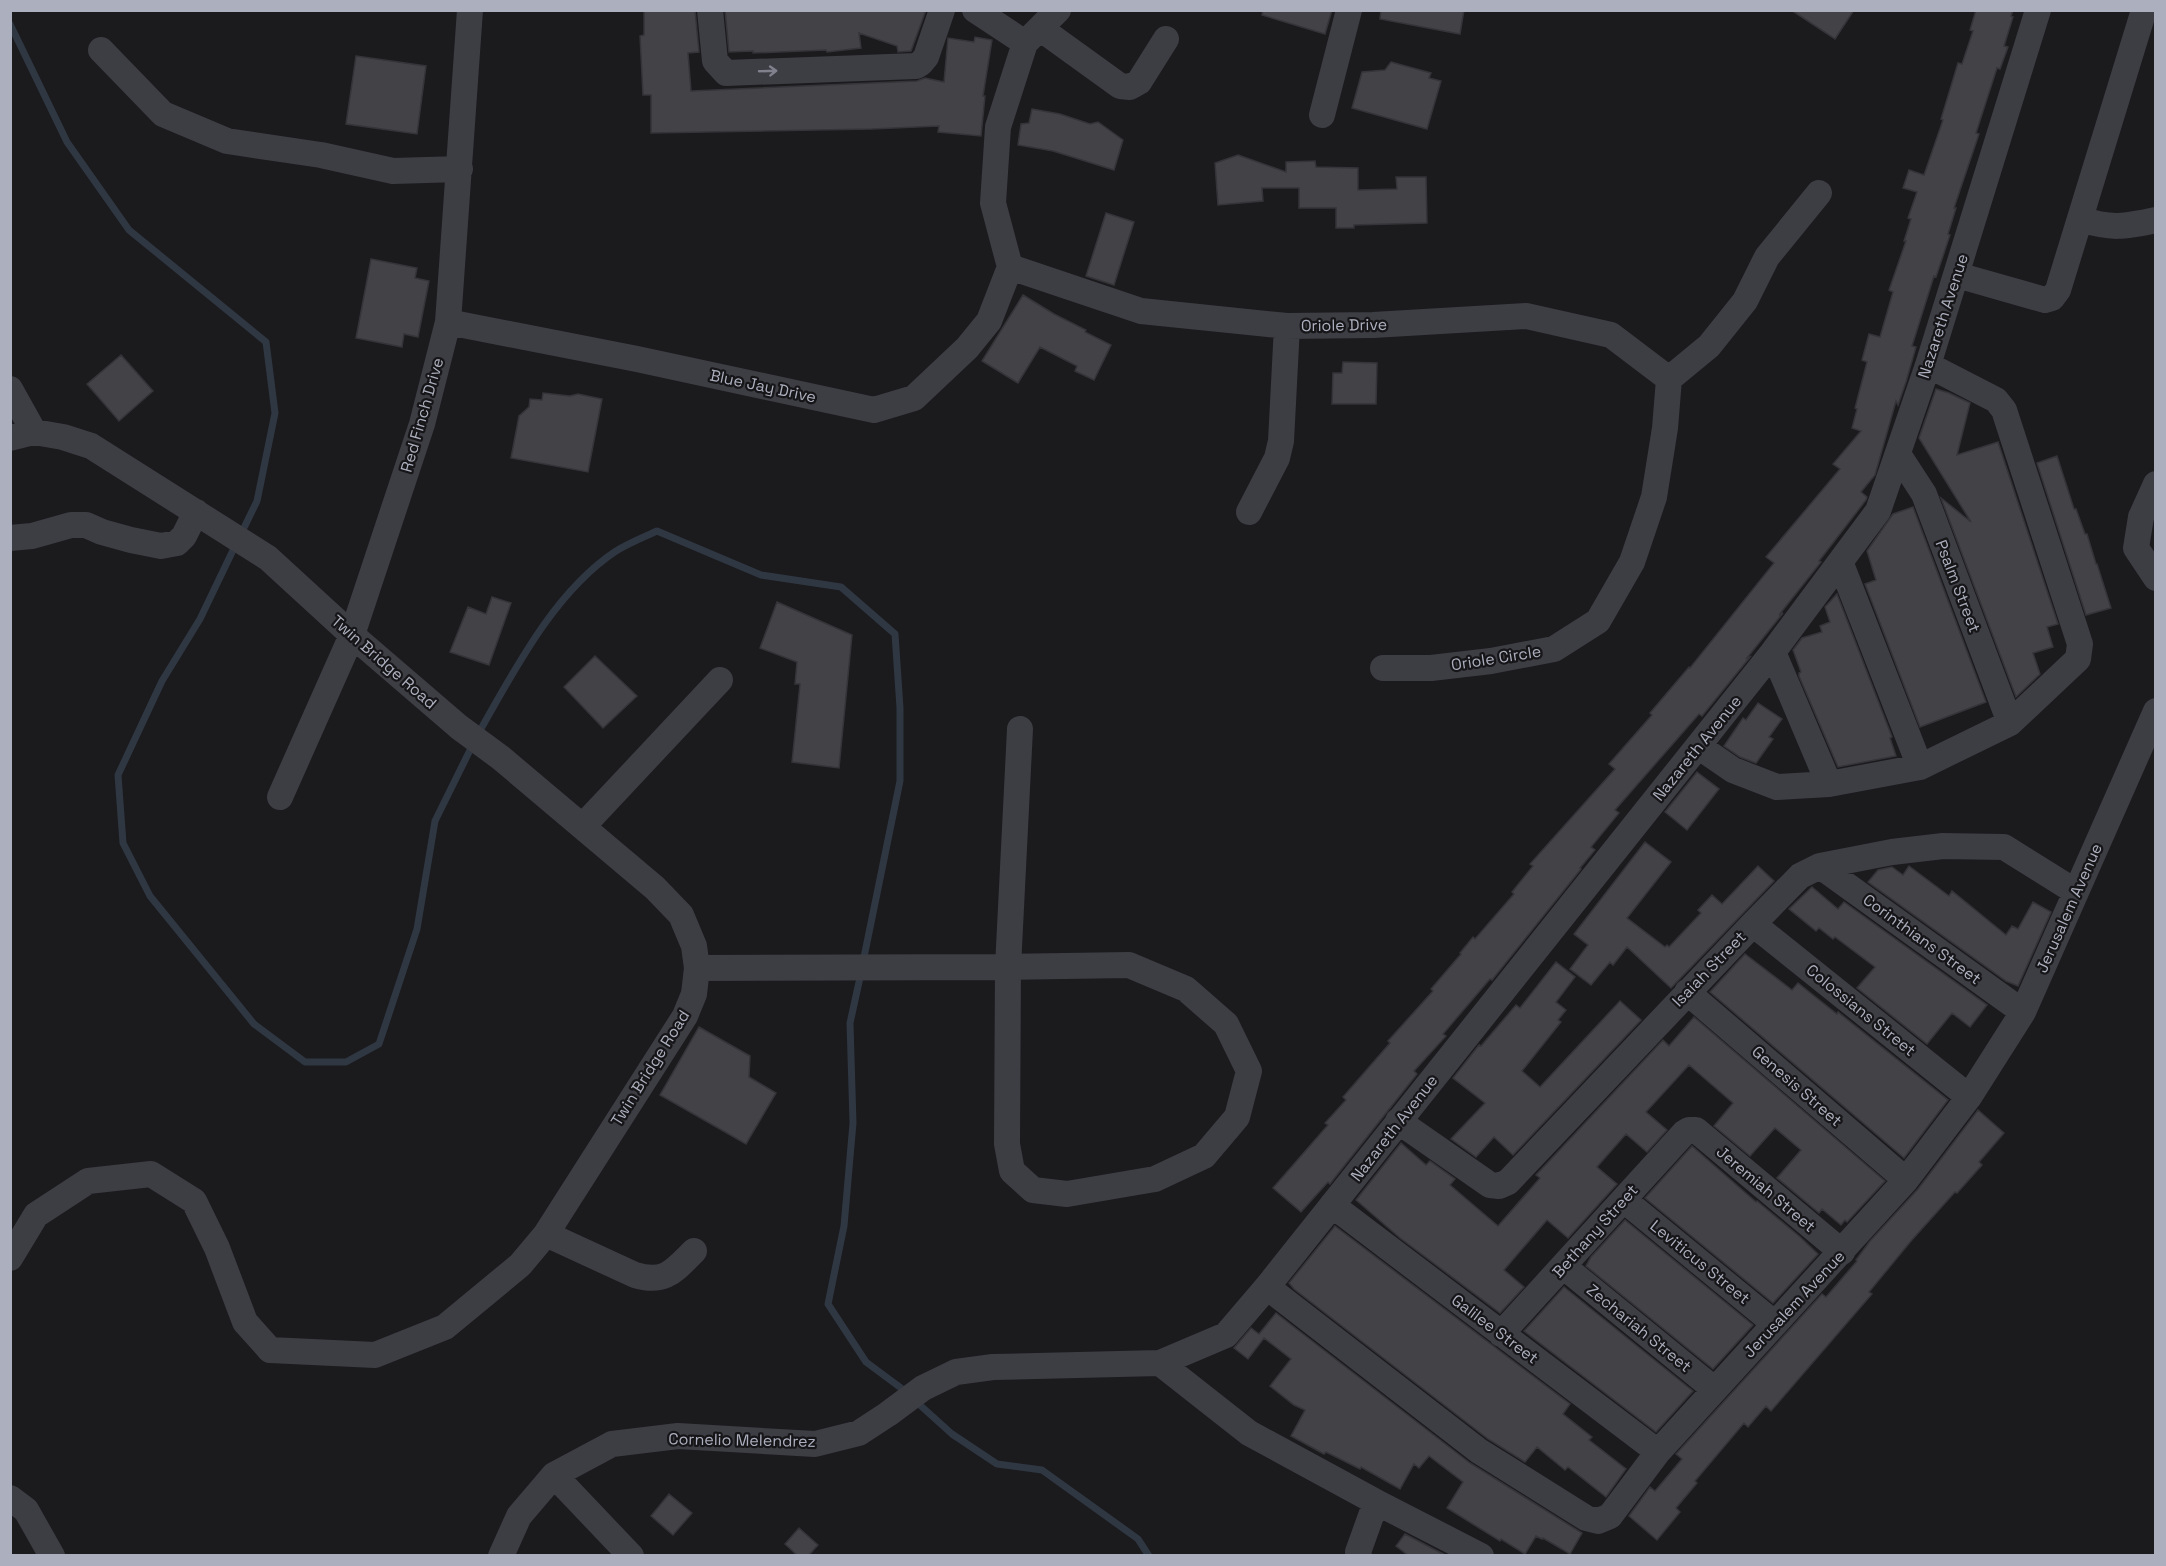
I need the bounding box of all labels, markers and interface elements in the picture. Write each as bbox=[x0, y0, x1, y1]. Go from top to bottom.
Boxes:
one-way arrow bbox=[758, 66, 778, 77]
street label: Nazareth Avenue bbox=[1913, 251, 1973, 381]
street label: Oriole Drive bbox=[1301, 314, 1387, 336]
street label: Red Finch Drive bbox=[396, 355, 448, 475]
street label: Blue Jay Drive bbox=[708, 364, 818, 408]
street label: Psalm Street bbox=[1931, 537, 1985, 635]
street label: Twin Bridge Road bbox=[327, 611, 441, 713]
street label: Oriole Circle bbox=[1449, 641, 1543, 675]
street label: Nazareth Avenue bbox=[1648, 691, 1746, 805]
street label: Jerusalem Avenue bbox=[2031, 840, 2107, 976]
street label: Corinthians Street bbox=[1859, 889, 1985, 989]
street label: Isaiah Street bbox=[1668, 927, 1750, 1011]
street label: Colossians Street bbox=[1802, 959, 1920, 1061]
street label: Twin Bridge Road bbox=[606, 1006, 694, 1130]
street label: Genesis Street bbox=[1747, 1041, 1847, 1131]
street label: Nazareth Avenue bbox=[1346, 1070, 1442, 1186]
street label: Jeremiah Street bbox=[1712, 1141, 1820, 1237]
street label: Bethany Street bbox=[1548, 1180, 1642, 1282]
street label: Leviticus Street bbox=[1646, 1215, 1754, 1309]
street label: Jerusalem Avenue bbox=[1739, 1246, 1849, 1362]
street label: Zechariah Street bbox=[1582, 1279, 1696, 1377]
street label: Galilee Street bbox=[1447, 1289, 1543, 1369]
street label: Cornelio Melendrez bbox=[668, 1428, 816, 1452]

